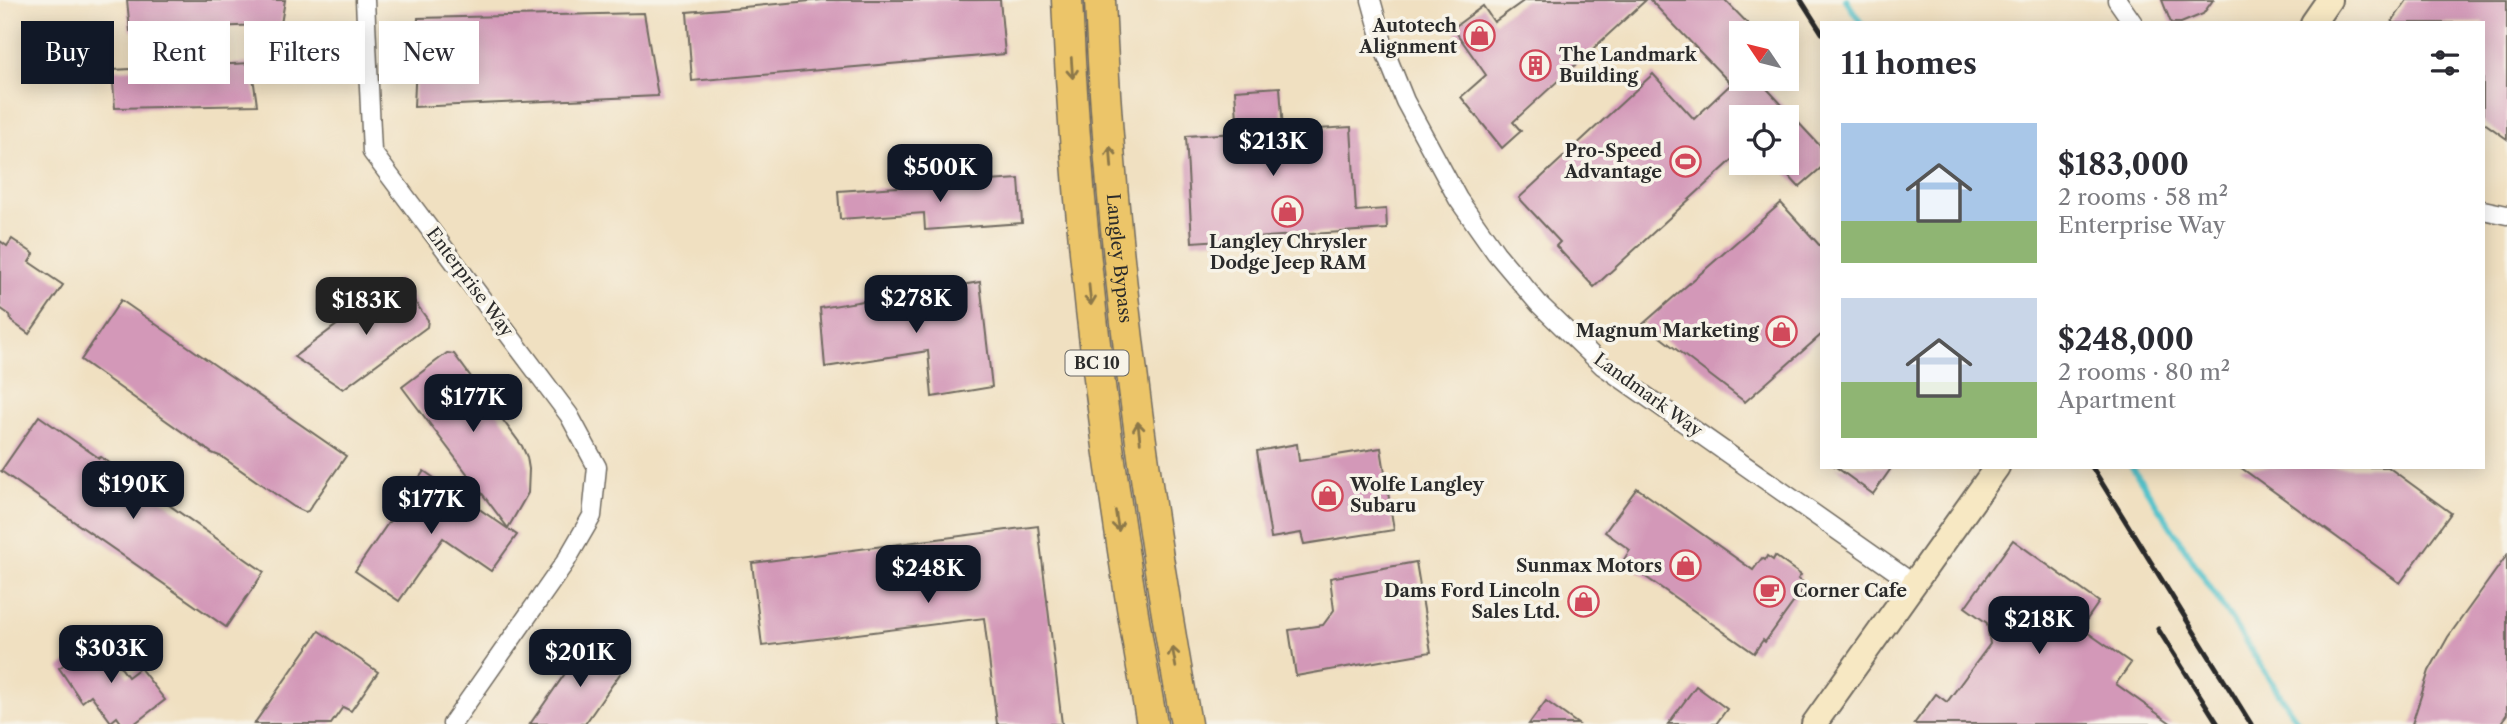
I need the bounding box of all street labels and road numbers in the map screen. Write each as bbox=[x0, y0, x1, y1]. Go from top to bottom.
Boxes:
street label: Langley Bypass bbox=[1102, 193, 1137, 324]
street label: Enterprise Way bbox=[422, 223, 519, 342]
street label: Landmark Way bbox=[1589, 348, 1707, 442]
road number: BC 10 bbox=[1066, 350, 1128, 376]

